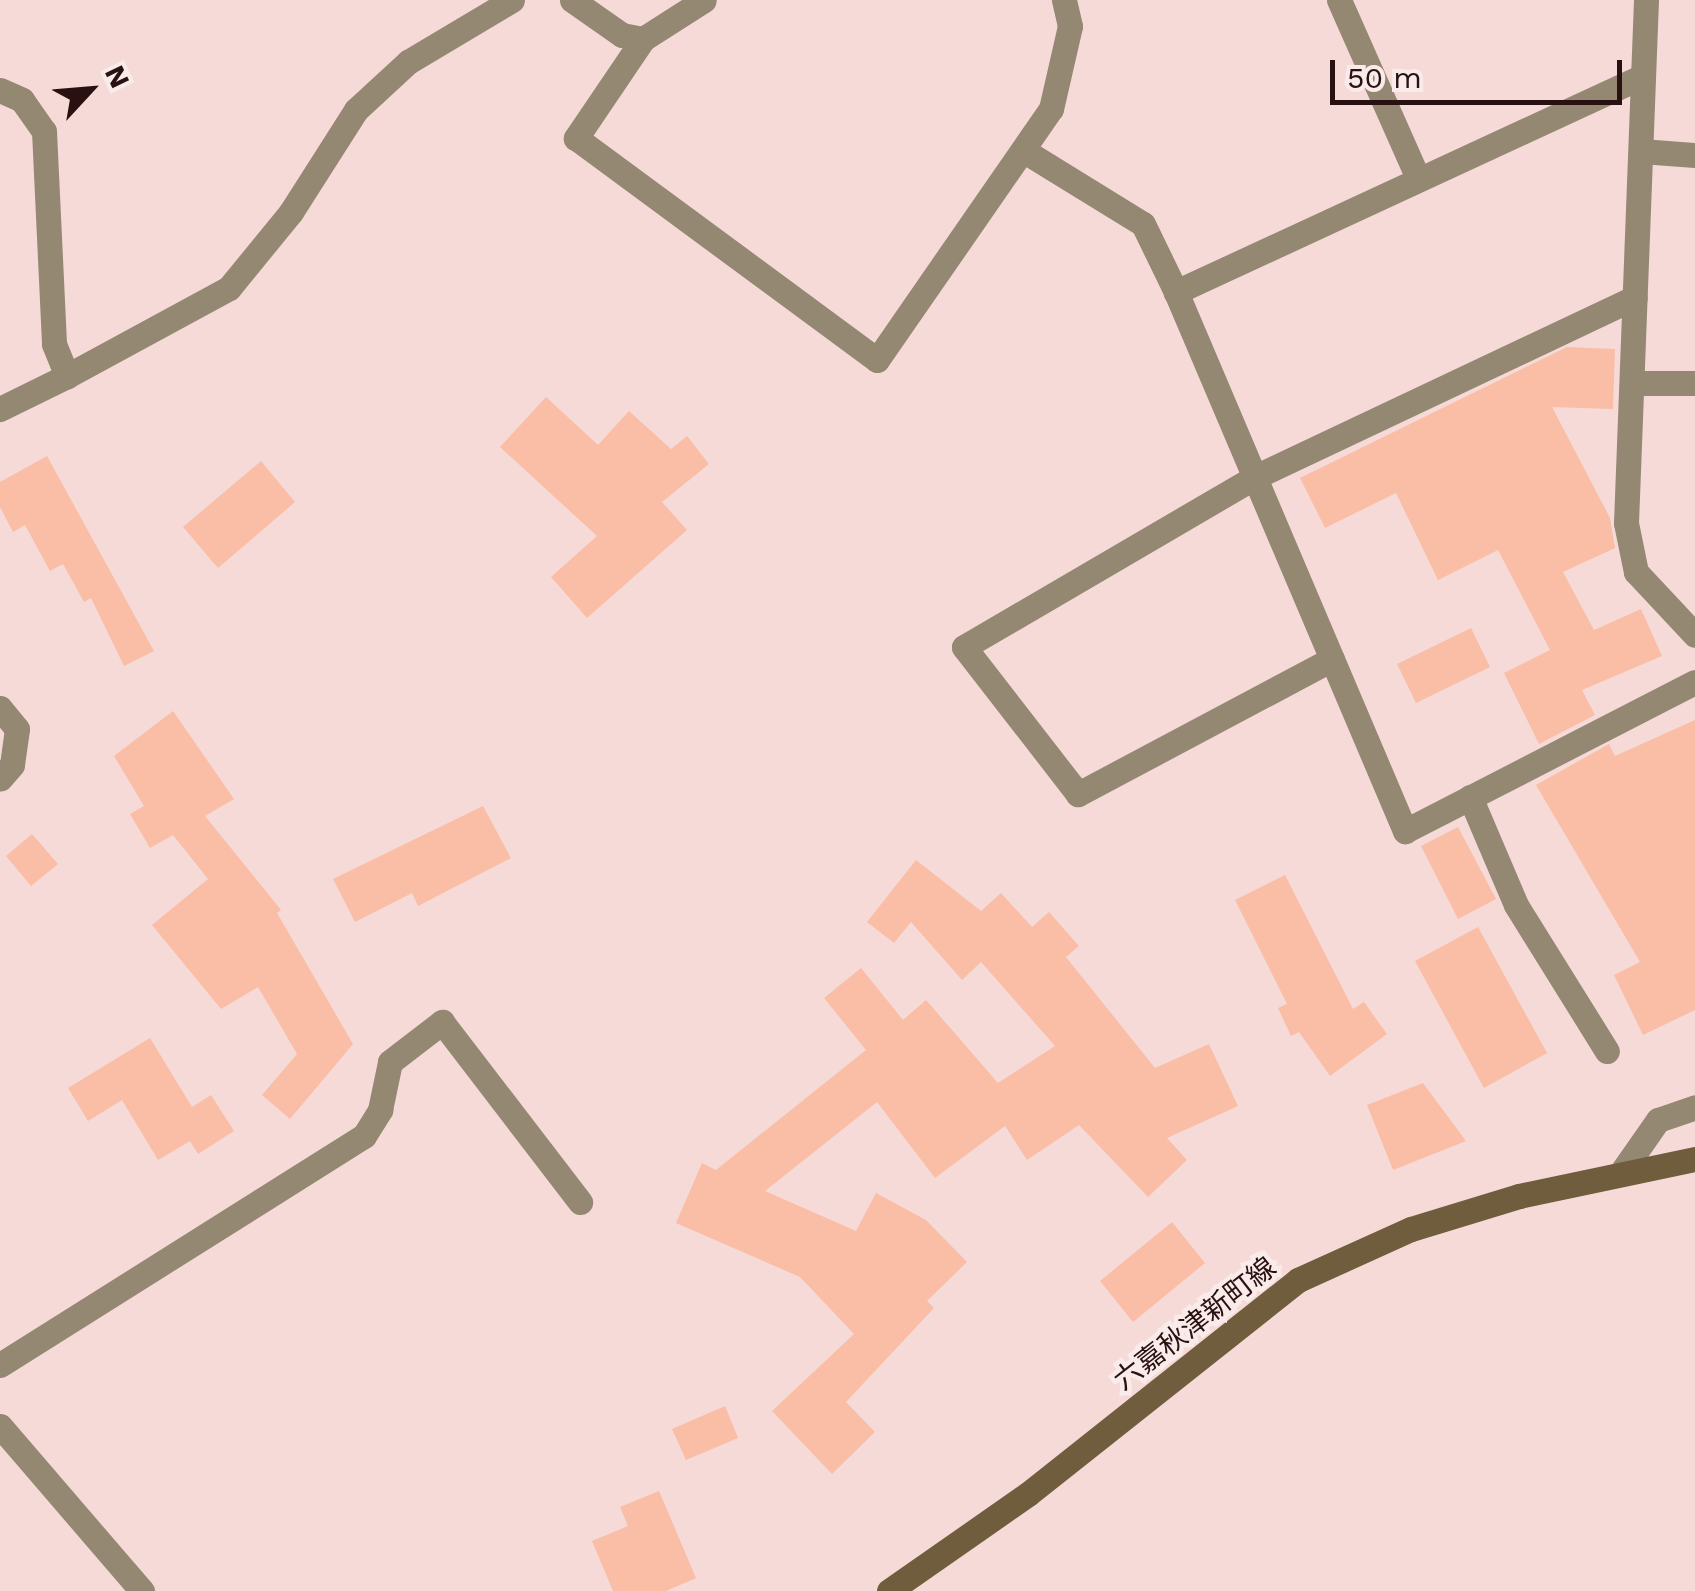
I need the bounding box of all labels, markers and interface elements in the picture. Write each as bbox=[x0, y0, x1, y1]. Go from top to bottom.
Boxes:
north arrow bbox=[40, 40, 140, 140]
scale bar bbox=[1335, 40, 1628, 102]
text: N bbox=[98, 60, 137, 93]
text: 50 m bbox=[1347, 60, 1422, 95]
street label: 六嘉秋津新町線 bbox=[1107, 1250, 1283, 1398]

